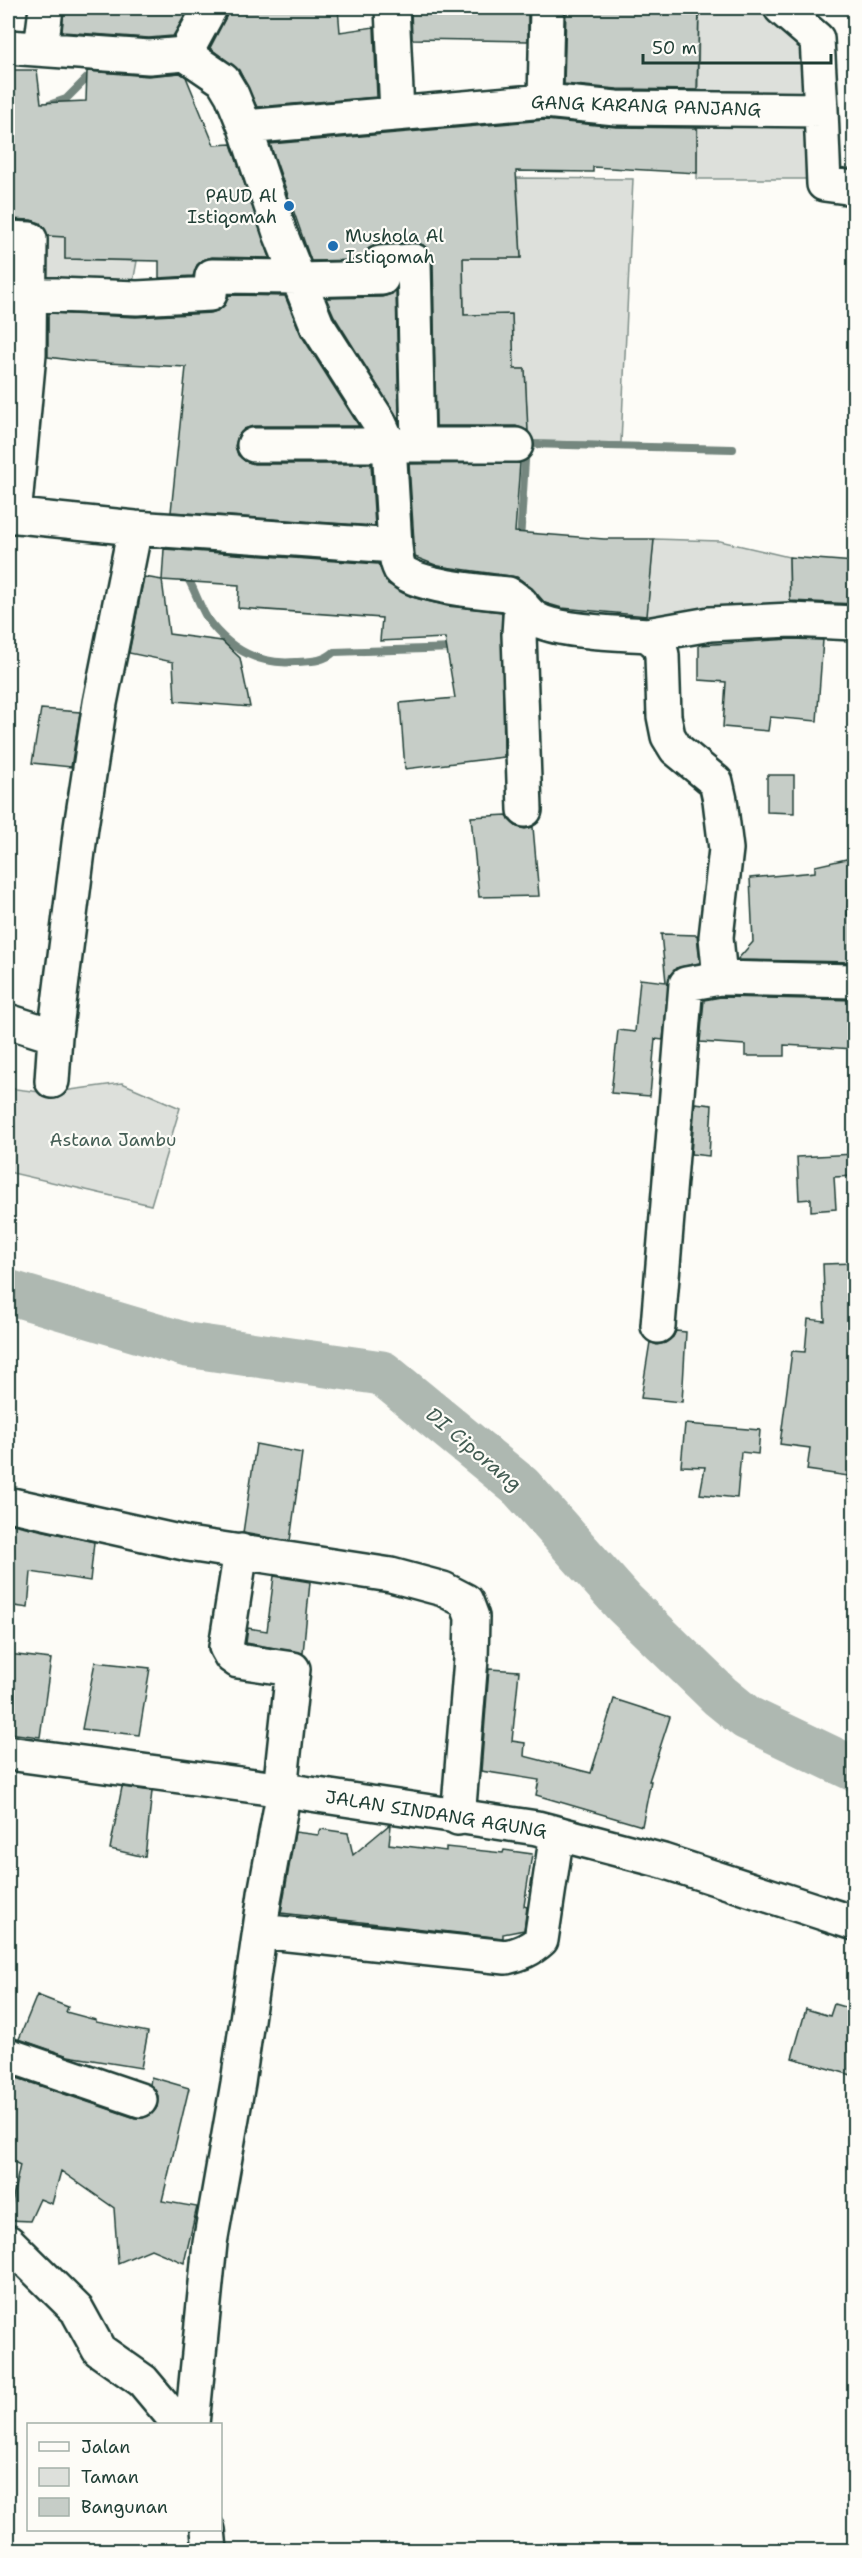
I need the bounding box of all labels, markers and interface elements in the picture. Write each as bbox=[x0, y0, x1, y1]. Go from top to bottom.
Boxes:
scale bar bbox=[643, 27, 830, 65]
text: 50 m bbox=[652, 36, 697, 60]
street label: GANG KARANG PANJANG bbox=[531, 90, 762, 122]
place label: PAUD Al Istiqomah bbox=[187, 184, 278, 229]
marker: PAUD Al Istiqomah bbox=[282, 199, 296, 213]
place label: Mushola Al Istiqomah bbox=[345, 224, 444, 269]
marker: Mushola Al Istiqomah bbox=[326, 239, 340, 253]
park label: Astana Jambu bbox=[50, 1128, 176, 1152]
water label: DI Ciporang bbox=[421, 1401, 527, 1497]
street label: JALAN SINDANG AGUNG bbox=[324, 1785, 549, 1843]
legend bbox=[27, 2423, 222, 2531]
text: Jalan bbox=[81, 2435, 130, 2459]
text: Taman bbox=[81, 2465, 139, 2489]
text: Bangunan bbox=[81, 2495, 168, 2519]

